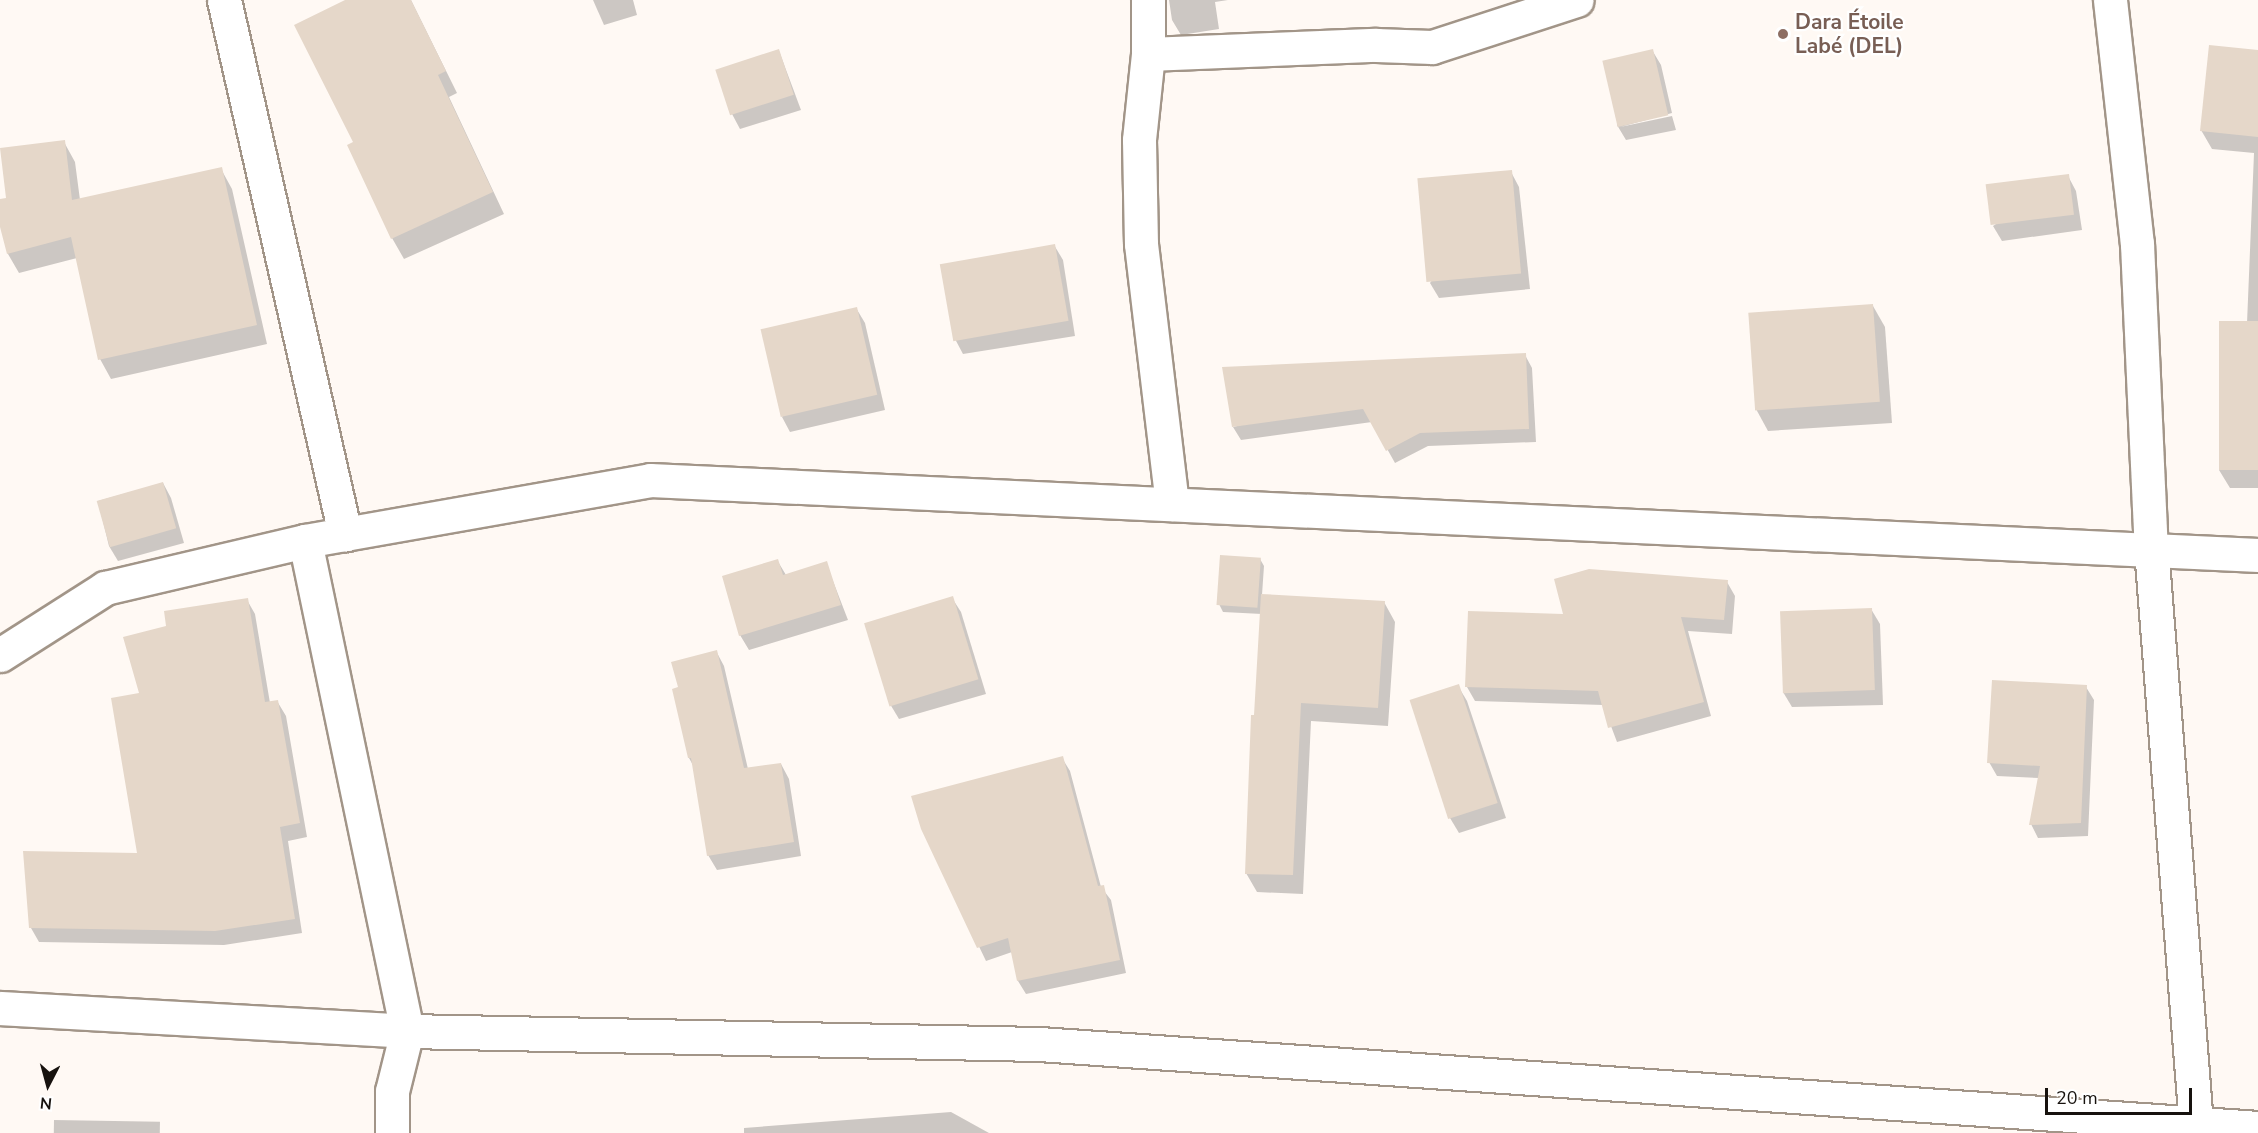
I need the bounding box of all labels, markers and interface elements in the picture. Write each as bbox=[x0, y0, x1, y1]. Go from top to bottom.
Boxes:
place label: Dara Étoile Labé (DEL) bbox=[1795, 9, 1904, 59]
marker: Dara Étoile Labé (DEL) bbox=[1776, 27, 1790, 41]
north arrow bbox=[18, 1055, 78, 1115]
scale bar bbox=[2048, 1076, 2195, 1114]
text: 20 m bbox=[2056, 1086, 2098, 1110]
text: N bbox=[39, 1091, 53, 1114]

